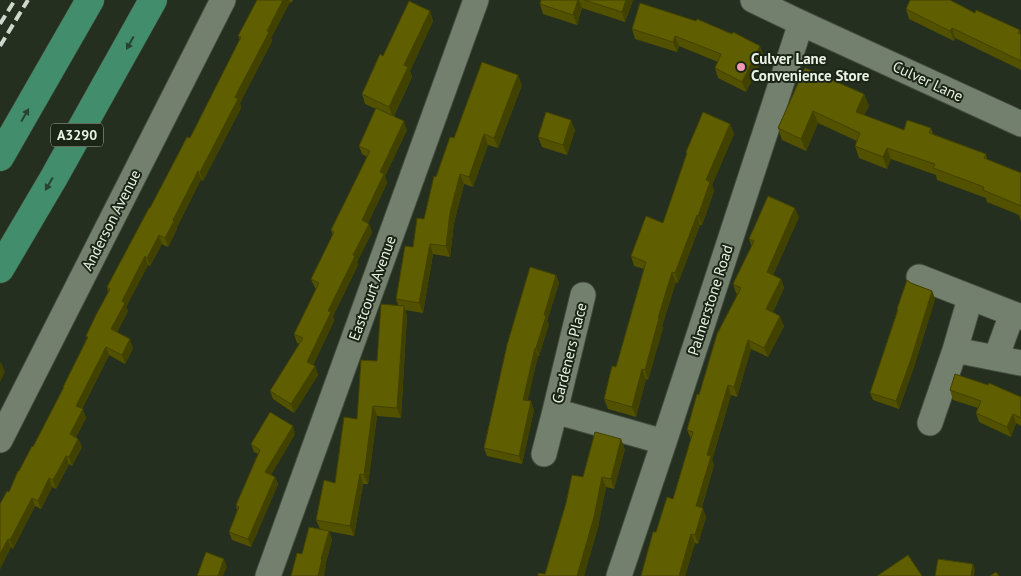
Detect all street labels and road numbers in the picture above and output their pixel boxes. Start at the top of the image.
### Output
street label: Culver Lane [890,56,966,106]
road number: A3290 [51,124,103,146]
street label: Anderson Avenue [77,166,145,274]
street label: Eastcourt Avenue [344,233,400,343]
street label: Palmerstone Road [683,242,737,358]
street label: Gardeners Place [547,301,591,405]

